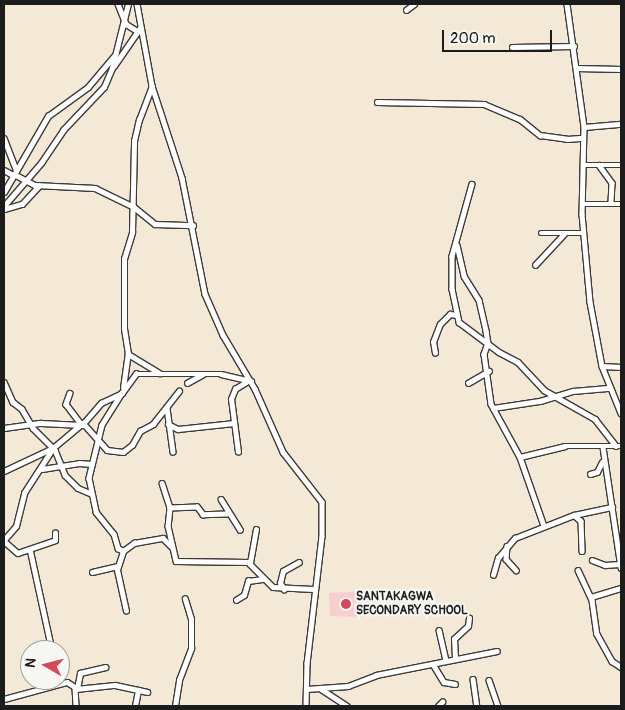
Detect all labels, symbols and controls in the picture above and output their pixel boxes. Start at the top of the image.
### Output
scale bar [445,20,555,52]
text: 200 m [450,29,495,48]
place label: SANTAKAGWA SECONDARY SCHOOL [356,590,468,618]
marker: SANTAKAGWA SECONDARY SCHOOL [340,598,352,610]
north arrow [20,640,70,690]
text: N [22,657,40,669]

